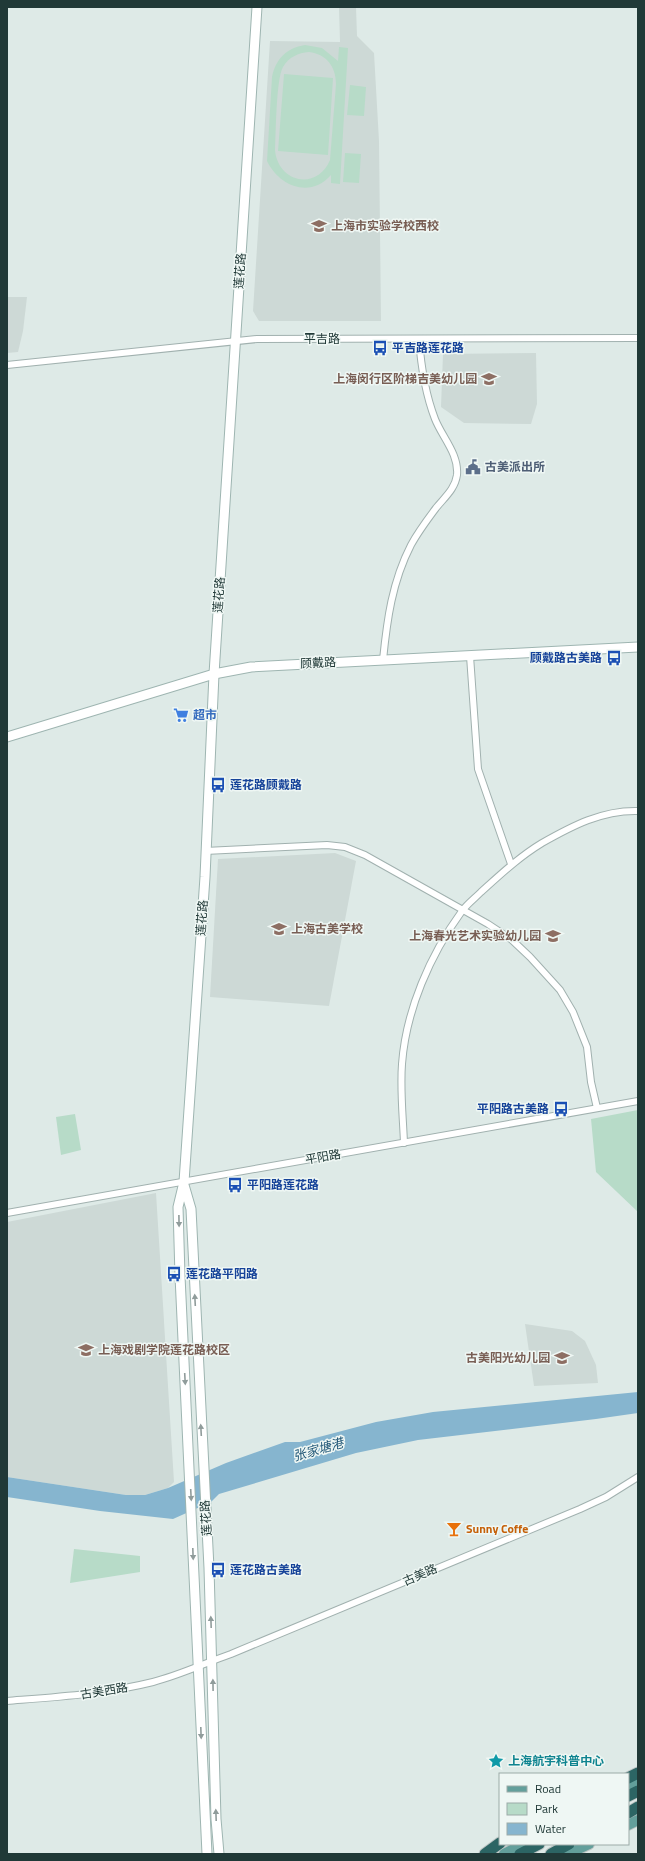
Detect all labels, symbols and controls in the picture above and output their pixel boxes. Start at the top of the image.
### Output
place label: 上海市实验学校西校 [331,216,439,235]
school or university icon: 上海市实验学校西校 [310,217,328,235]
street label: 莲花路 [229,252,250,290]
street label: 平吉路 [304,329,340,348]
place label: 平吉路莲花路 [392,338,464,357]
bus stop icon: 平吉路莲花路 [371,339,389,357]
place label: 上海闵行区阶梯吉美幼儿园 [333,369,477,388]
school or university icon: 上海闵行区阶梯吉美幼儿园 [480,370,498,388]
place label: 古美派出所 [485,457,545,476]
public building icon: 古美派出所 [464,458,482,476]
street label: 莲花路 [208,576,229,614]
place label: 顾戴路古美路 [530,648,602,667]
bus stop icon: 顾戴路古美路 [605,649,623,667]
street label: 顾戴路 [299,652,336,673]
place label: 超市 [193,705,217,724]
supermarket icon: 超市 [172,706,190,724]
place label: 莲花路顾戴路 [230,775,302,794]
bus stop icon: 莲花路顾戴路 [209,776,227,794]
street label: 莲花路 [191,899,212,937]
place label: 上海古美学校 [291,919,363,938]
school or university icon: 上海古美学校 [270,920,288,938]
place label: 上海春光艺术实验幼儿园 [409,926,541,945]
school or university icon: 上海春光艺术实验幼儿园 [544,927,562,945]
place label: 平阳路古美路 [477,1099,549,1118]
bus stop icon: 平阳路古美路 [552,1100,570,1118]
street label: 平阳路 [304,1144,342,1169]
place label: 平阳路莲花路 [247,1175,319,1194]
bus stop icon: 平阳路莲花路 [226,1176,244,1194]
one-way arrow [176,1215,182,1228]
place label: 莲花路平阳路 [186,1264,258,1283]
bus stop icon: 莲花路平阳路 [165,1265,183,1283]
one-way arrow [192,1293,198,1306]
place label: 上海戏剧学院莲花路校区 [98,1340,230,1359]
school or university icon: 上海戏剧学院莲花路校区 [77,1341,95,1359]
place label: 古美阳光幼儿园 [466,1348,550,1367]
school or university icon: 古美阳光幼儿园 [553,1349,571,1367]
one-way arrow [182,1373,189,1385]
one-way arrow [198,1423,204,1436]
water label: 张家塘港 [290,1432,348,1466]
one-way arrow [188,1489,195,1501]
street label: 莲花路 [195,1499,216,1537]
place label: Sunny Coffe [466,1519,528,1538]
bar icon: Sunny Coffe [445,1520,463,1538]
one-way arrow [190,1548,197,1560]
street label: 古美路 [400,1559,440,1590]
place label: 莲花路古美路 [230,1560,302,1579]
bus stop icon: 莲花路古美路 [209,1561,227,1579]
one-way arrow [208,1615,214,1628]
street label: 古美西路 [79,1677,129,1704]
one-way arrow [210,1678,216,1691]
one-way arrow [198,1727,205,1739]
place label: 上海航宇科普中心 [508,1751,604,1770]
place icon: 上海航宇科普中心 [487,1752,505,1770]
legend [499,1773,629,1845]
text: Road [535,1779,561,1798]
text: Park [535,1799,558,1818]
one-way arrow [213,1808,219,1821]
text: Water [535,1819,566,1838]

